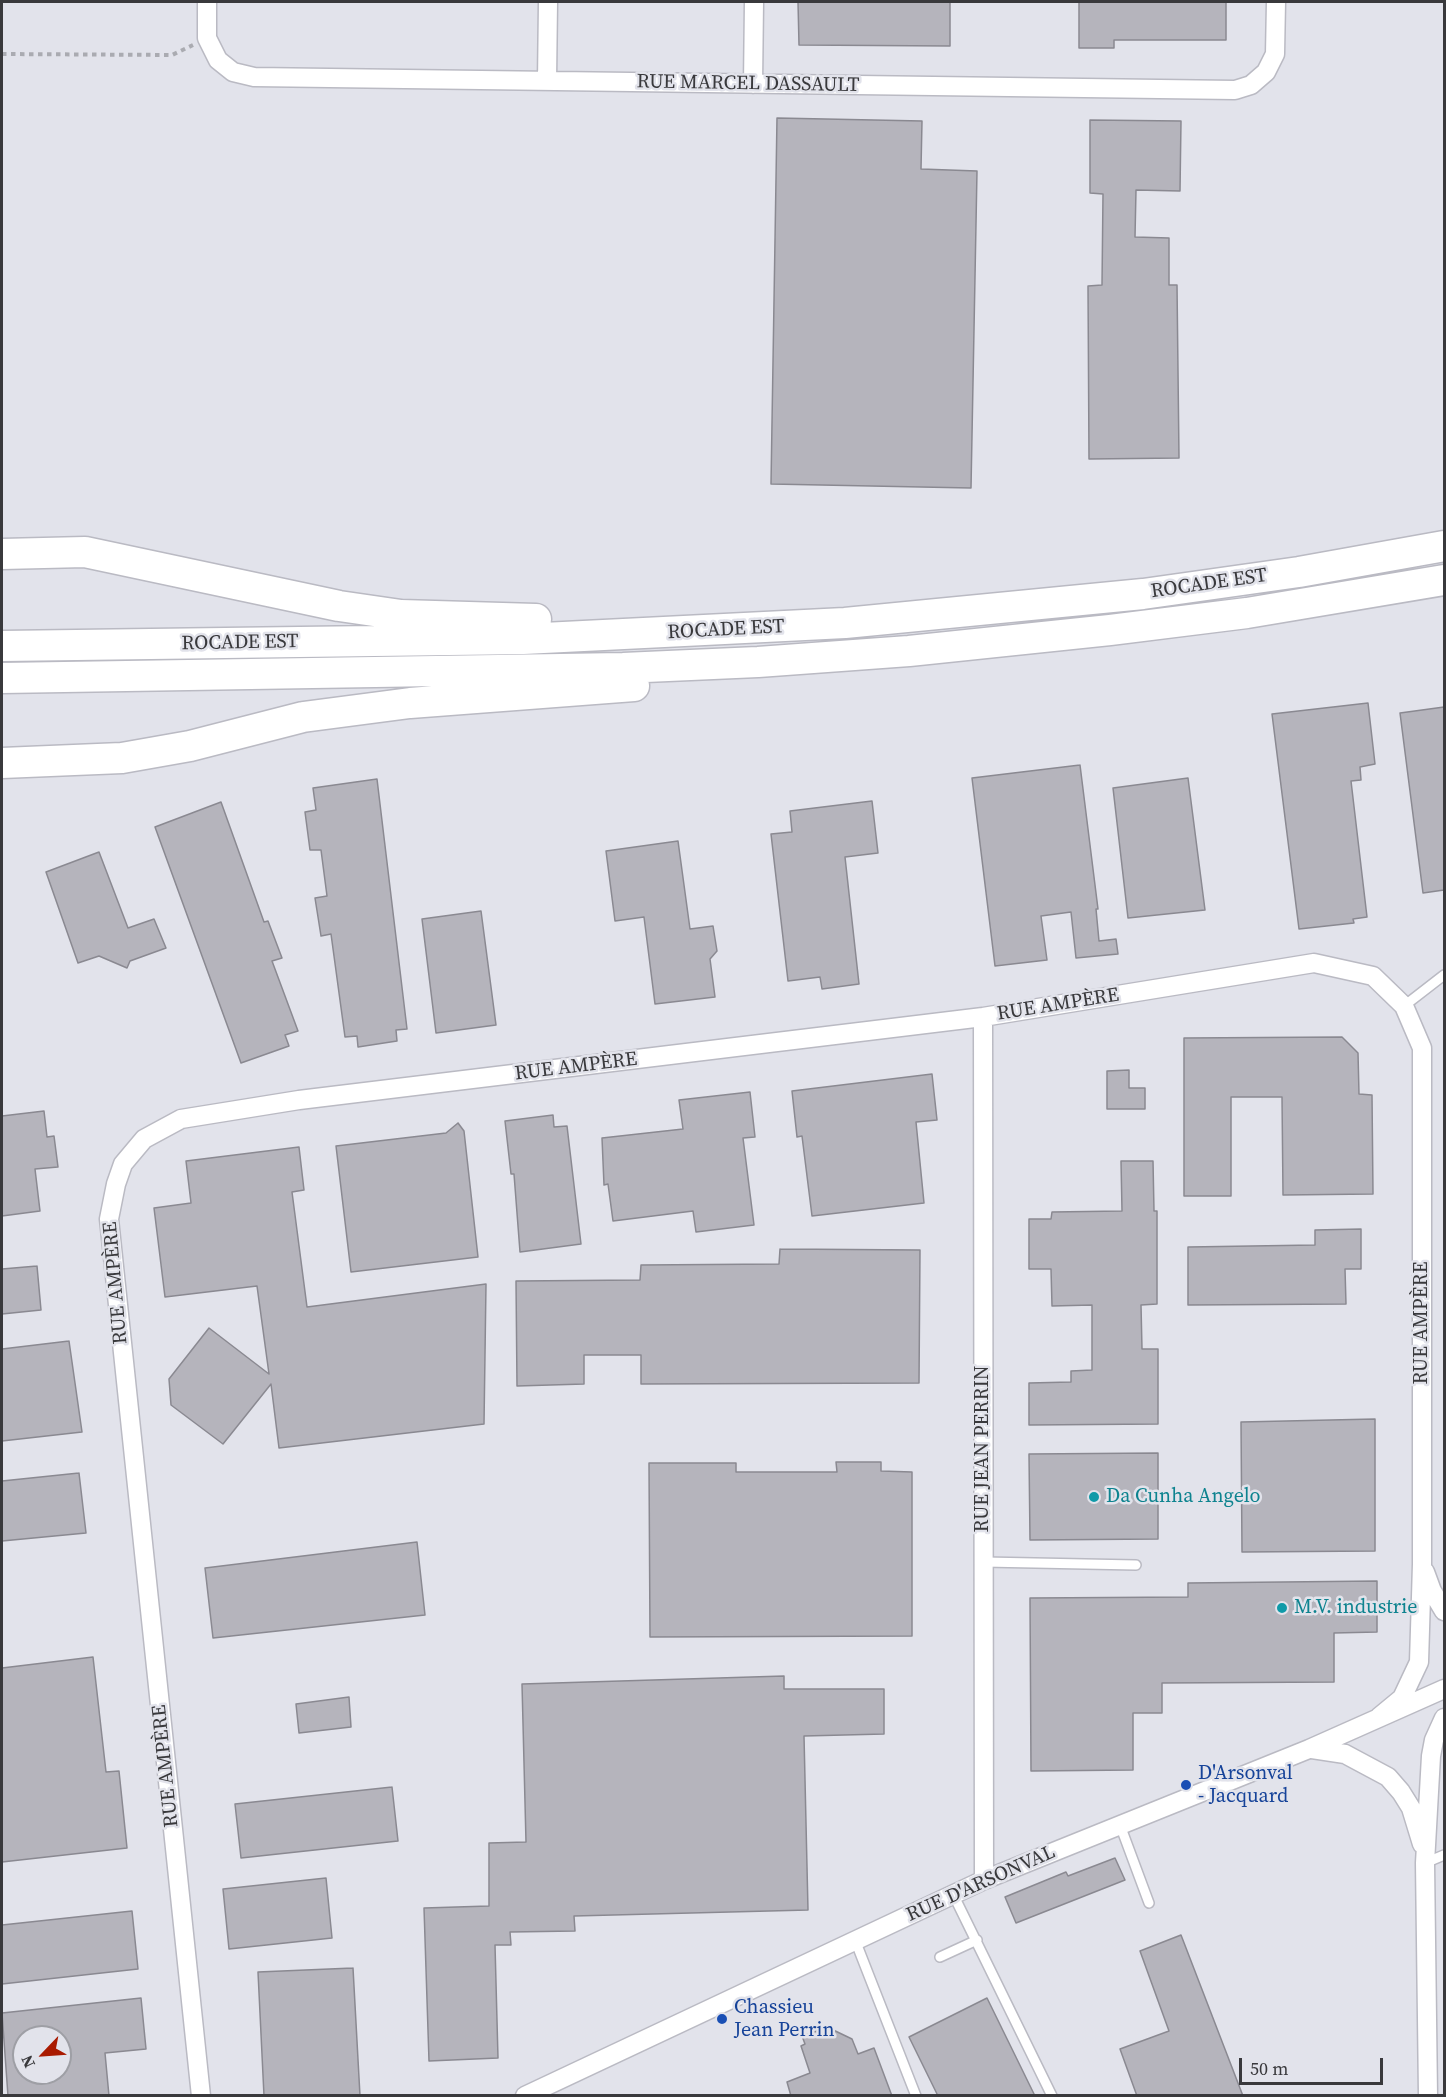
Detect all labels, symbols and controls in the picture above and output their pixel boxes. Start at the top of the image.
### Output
street label: RUE MARCEL DASSAULT [636,70,860,98]
street label: ROCADE EST [1149,564,1269,604]
street label: ROCADE EST [667,615,785,645]
street label: ROCADE EST [181,630,299,656]
street label: RUE AMPÈRE [995,984,1121,1026]
street label: RUE AMPÈRE [513,1048,639,1086]
street label: RUE AMPÈRE [99,1221,133,1345]
street label: RUE AMPÈRE [1410,1261,1434,1385]
street label: RUE JEAN PERRIN [971,1365,995,1533]
place label: Da Cunha Angelo [1106,1485,1261,1509]
marker: Da Cunha Angelo [1087,1490,1101,1504]
place label: M.V. industrie [1294,1596,1417,1620]
marker: M.V. industrie [1275,1601,1289,1615]
street label: RUE AMPÈRE [148,1704,184,1828]
place label: D'Arsonval - Jacquard [1198,1762,1293,1809]
marker: D'Arsonval - Jacquard [1179,1778,1193,1792]
street label: RUE D'ARSONVAL [903,1840,1059,1928]
place label: Chassieu Jean Perrin [734,1996,835,2043]
marker: Chassieu Jean Perrin [715,2012,729,2026]
north arrow [12,2025,72,2085]
scale bar [1242,2046,1386,2084]
text: N [15,2052,40,2072]
text: 50 m [1250,2056,1288,2081]

